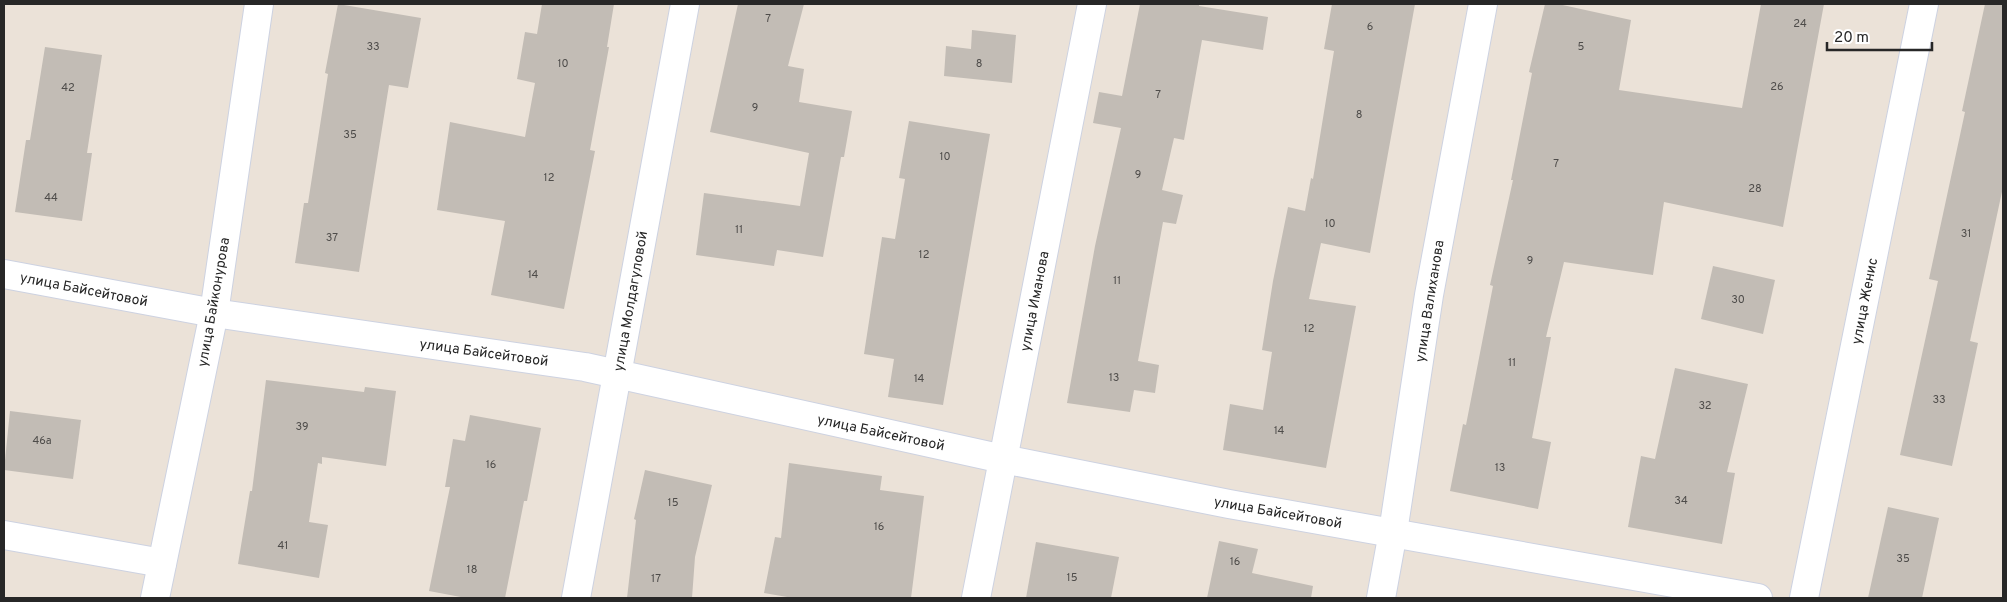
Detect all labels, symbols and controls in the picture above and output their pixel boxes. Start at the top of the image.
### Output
house number: 7 [765,12,771,26]
house number: 24 [1793,17,1807,31]
house number: 6 [1367,20,1373,34]
scale bar [1827,20,1932,52]
text: 20 m [1834,29,1869,48]
house number: 33 [366,40,380,54]
house number: 5 [1578,40,1585,54]
house number: 10 [557,57,569,71]
house number: 8 [976,57,982,71]
house number: 26 [1770,80,1784,94]
house number: 42 [61,81,75,95]
house number: 7 [1155,88,1161,102]
house number: 9 [752,101,758,115]
house number: 8 [1356,108,1362,122]
house number: 35 [343,128,357,142]
house number: 10 [939,150,951,164]
house number: 7 [1553,157,1559,171]
house number: 9 [1135,168,1141,182]
house number: 12 [544,171,554,185]
house number: 28 [1748,182,1762,196]
house number: 44 [44,191,58,205]
house number: 10 [1324,217,1336,231]
house number: 11 [735,223,743,237]
house number: 31 [1961,227,1971,241]
street label: улица Молдагуловой [611,230,652,373]
house number: 37 [326,231,338,245]
street label: улица Байконурова [195,236,234,368]
street label: улица Валиханова [1412,239,1449,364]
house number: 12 [919,248,929,262]
street label: улица Иманова [1017,250,1054,353]
house number: 9 [1527,254,1533,268]
street label: улица Женис [1849,257,1882,346]
house number: 14 [528,268,539,282]
street label: улица Байсейтовой [18,270,149,311]
house number: 11 [1113,274,1121,288]
house number: 30 [1731,293,1745,307]
house number: 12 [1304,322,1314,336]
street label: улица Байсейтовой [418,336,549,371]
house number: 11 [1508,356,1516,370]
house number: 13 [1109,371,1119,385]
house number: 14 [914,372,925,386]
house number: 33 [1932,393,1946,407]
house number: 32 [1698,399,1712,413]
street label: улица Байсейтовой [815,412,946,455]
house number: 39 [296,420,308,434]
house number: 14 [1274,424,1285,438]
house number: 46а [32,434,52,448]
house number: 16 [486,458,496,472]
house number: 13 [1495,461,1505,475]
street label: улица Байсейтовой [1212,494,1343,533]
house number: 34 [1674,494,1688,508]
house number: 15 [668,496,679,510]
house number: 16 [874,520,884,534]
house number: 41 [278,539,288,553]
house number: 35 [1896,552,1910,566]
house number: 16 [1230,555,1240,569]
house number: 18 [467,563,477,577]
house number: 15 [1067,571,1078,585]
house number: 17 [651,572,661,586]

